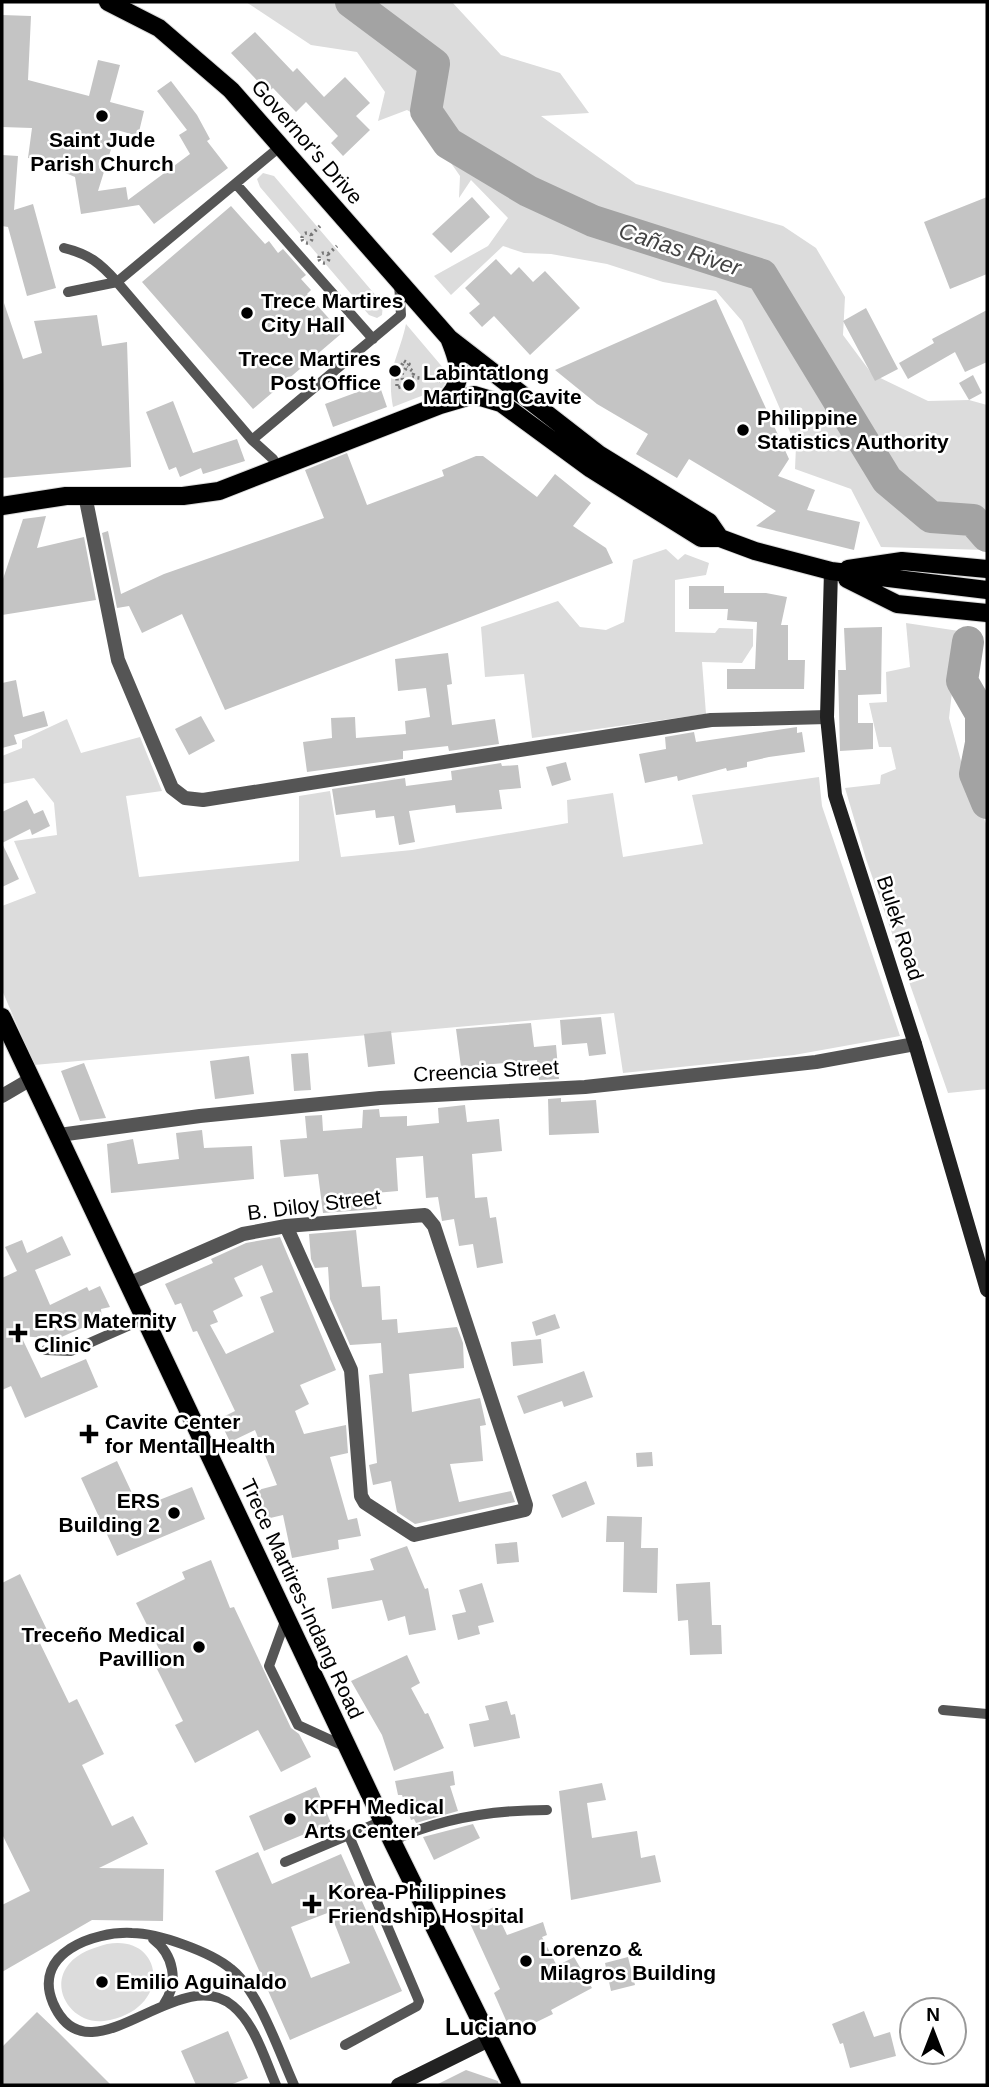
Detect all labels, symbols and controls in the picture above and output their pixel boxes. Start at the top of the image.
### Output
street label: Governor's Drive [247,75,368,208]
marker: Saint Jude Parish Church [94,108,110,124]
place label: Saint Jude Parish Church [30,128,174,175]
water label: Cañas River [616,217,745,281]
place label: Trece Martires City Hall [261,289,403,336]
marker: Trece Martires City Hall [239,305,255,321]
place label: Trece Martires Post Office [239,347,381,394]
place label: Labintatlong Martir ng Cavite [423,361,582,408]
marker: Trece Martires Post Office [387,363,403,379]
marker: Labintatlong Martir ng Cavite [401,377,417,393]
place label: Philippine Statistics Authority [757,406,949,453]
marker: Philippine Statistics Authority [735,422,751,438]
street label: Bulek Road [873,873,928,983]
street label: Creencia Street [413,1055,560,1086]
street label: B. Diloy Street [246,1185,382,1224]
place label: ERS Maternity Clinic [34,1309,177,1356]
marker: ERS Maternity Clinic [8,1323,28,1343]
place label: Cavite Center for Mental Health [105,1410,275,1457]
marker: Cavite Center for Mental Health [79,1424,99,1444]
street label: Trece Martires-Indang Road [237,1475,368,1722]
place label: ERS Building 2 [59,1489,160,1536]
marker: ERS Building 2 [166,1505,182,1521]
place label: Treceño Medical Pavillion [22,1623,185,1670]
marker: Treceño Medical Pavillion [191,1639,207,1655]
place label: KPFH Medical Arts Center [304,1795,444,1842]
marker: KPFH Medical Arts Center [282,1811,298,1827]
place label: Korea-Philippines Friendship Hospital [328,1880,524,1927]
marker: Korea-Philippines Friendship Hospital [302,1894,322,1914]
place label: Lorenzo & Milagros Building [540,1937,716,1984]
marker: Lorenzo & Milagros Building [518,1953,534,1969]
place label: Emilio Aguinaldo [116,1970,287,1993]
marker: Emilio Aguinaldo [94,1974,110,1990]
north arrow [898,1996,968,2066]
text: N [926,2004,940,2025]
district label: Luciano [445,2013,537,2040]

